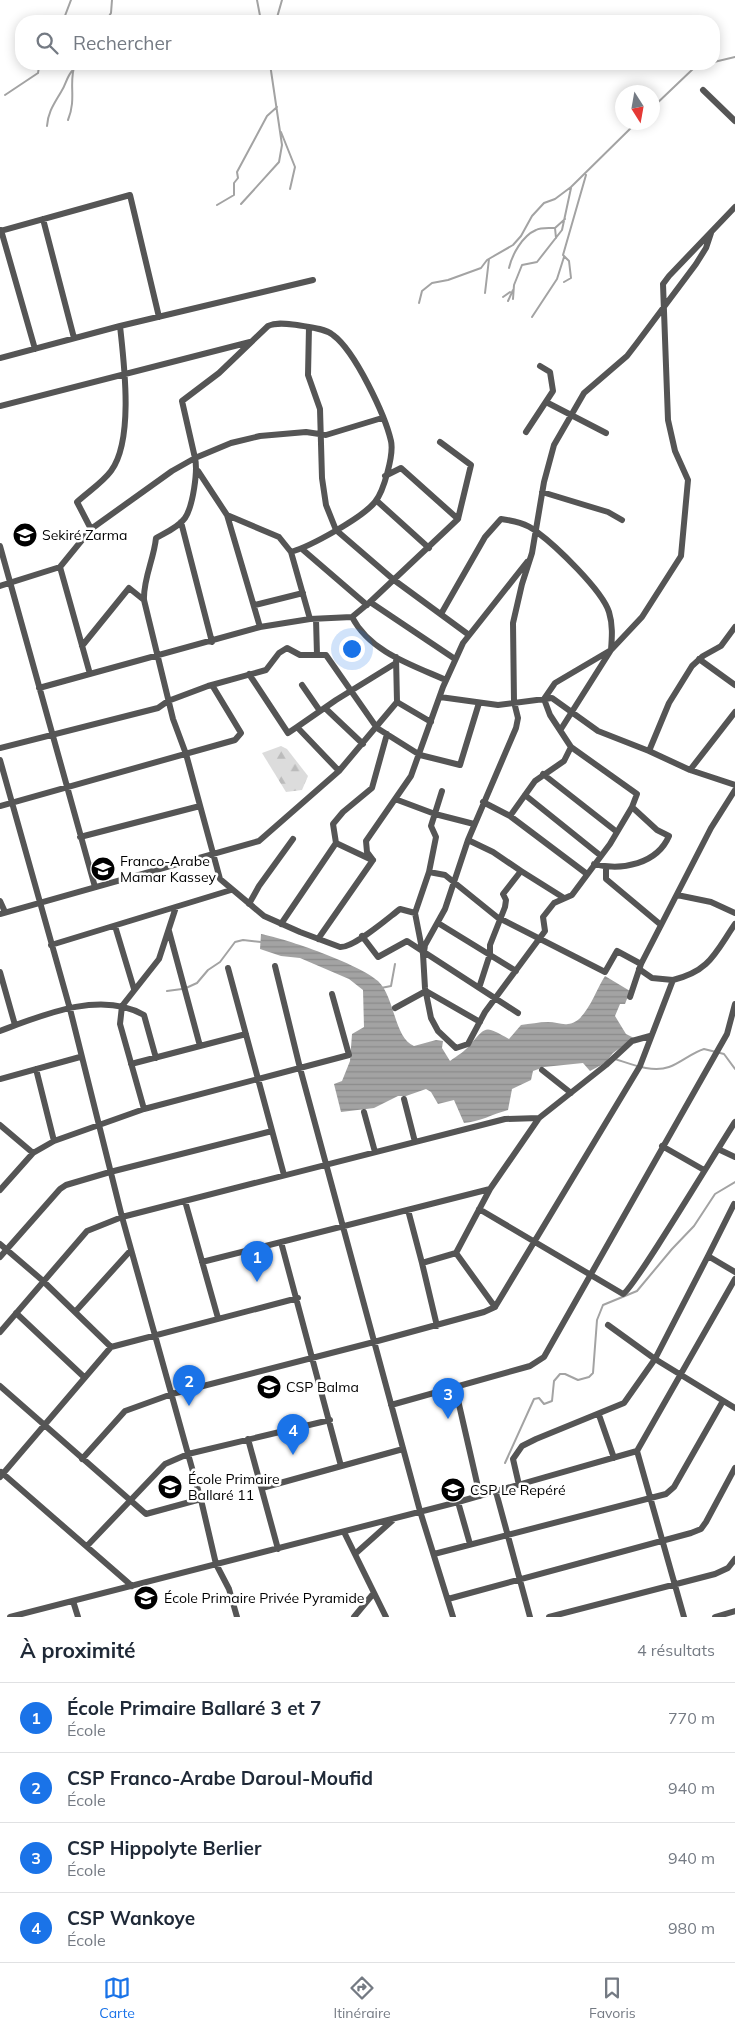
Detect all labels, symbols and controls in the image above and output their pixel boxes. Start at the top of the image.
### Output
search box [15,15,720,70]
icon: search [33,29,61,57]
text: Rechercher [73,31,172,55]
north arrow [615,85,660,130]
school or university icon: Sekiré Zarma [12,522,38,548]
place label: Sekiré Zarma [42,526,128,544]
your location [339,636,365,662]
place label: Franco-Arabe Mamar Kassey [120,852,217,886]
school or university icon: Franco-Arabe Mamar Kassey [90,856,116,882]
pin: 1 [241,1241,273,1282]
pin: 2 [173,1365,205,1406]
school or university icon: CSP Balma [256,1374,282,1400]
place label: CSP Balma [286,1378,359,1396]
pin: 3 [432,1378,464,1419]
pin: 4 [277,1414,309,1455]
place label: École Primaire Ballaré 11 [188,1470,280,1504]
school or university icon: École Primaire Ballaré 11 [157,1474,183,1500]
school or university icon: CSP Le Repéré [440,1477,466,1503]
place label: CSP Le Repéré [470,1481,566,1499]
school or university icon: École Primaire Privée Pyramide [133,1585,159,1611]
place label: École Primaire Privée Pyramide [164,1589,364,1607]
text: À proximité [20,1637,136,1663]
text: 4 résultats [637,1640,715,1660]
text: École Primaire Ballaré 3 et 7 [67,1696,321,1720]
text: 1 [31,1708,41,1728]
text: 770 m [668,1708,715,1728]
text: École [67,1720,106,1740]
text: CSP Franco-Arabe Daroul-Moufid [67,1766,373,1790]
text: 2 [31,1778,41,1798]
text: 940 m [668,1778,715,1798]
text: École [67,1790,106,1810]
text: CSP Hippolyte Berlier [67,1836,261,1860]
text: 3 [31,1848,41,1868]
text: 940 m [668,1848,715,1868]
text: École [67,1860,106,1880]
text: CSP Wankoye [67,1906,195,1930]
text: 4 [31,1918,41,1938]
text: 980 m [668,1918,715,1938]
text: École [67,1930,106,1950]
tab: Carte [99,1974,135,2022]
tab: Itinéraire [334,1974,391,2022]
tab: Favoris [589,1974,636,2022]

